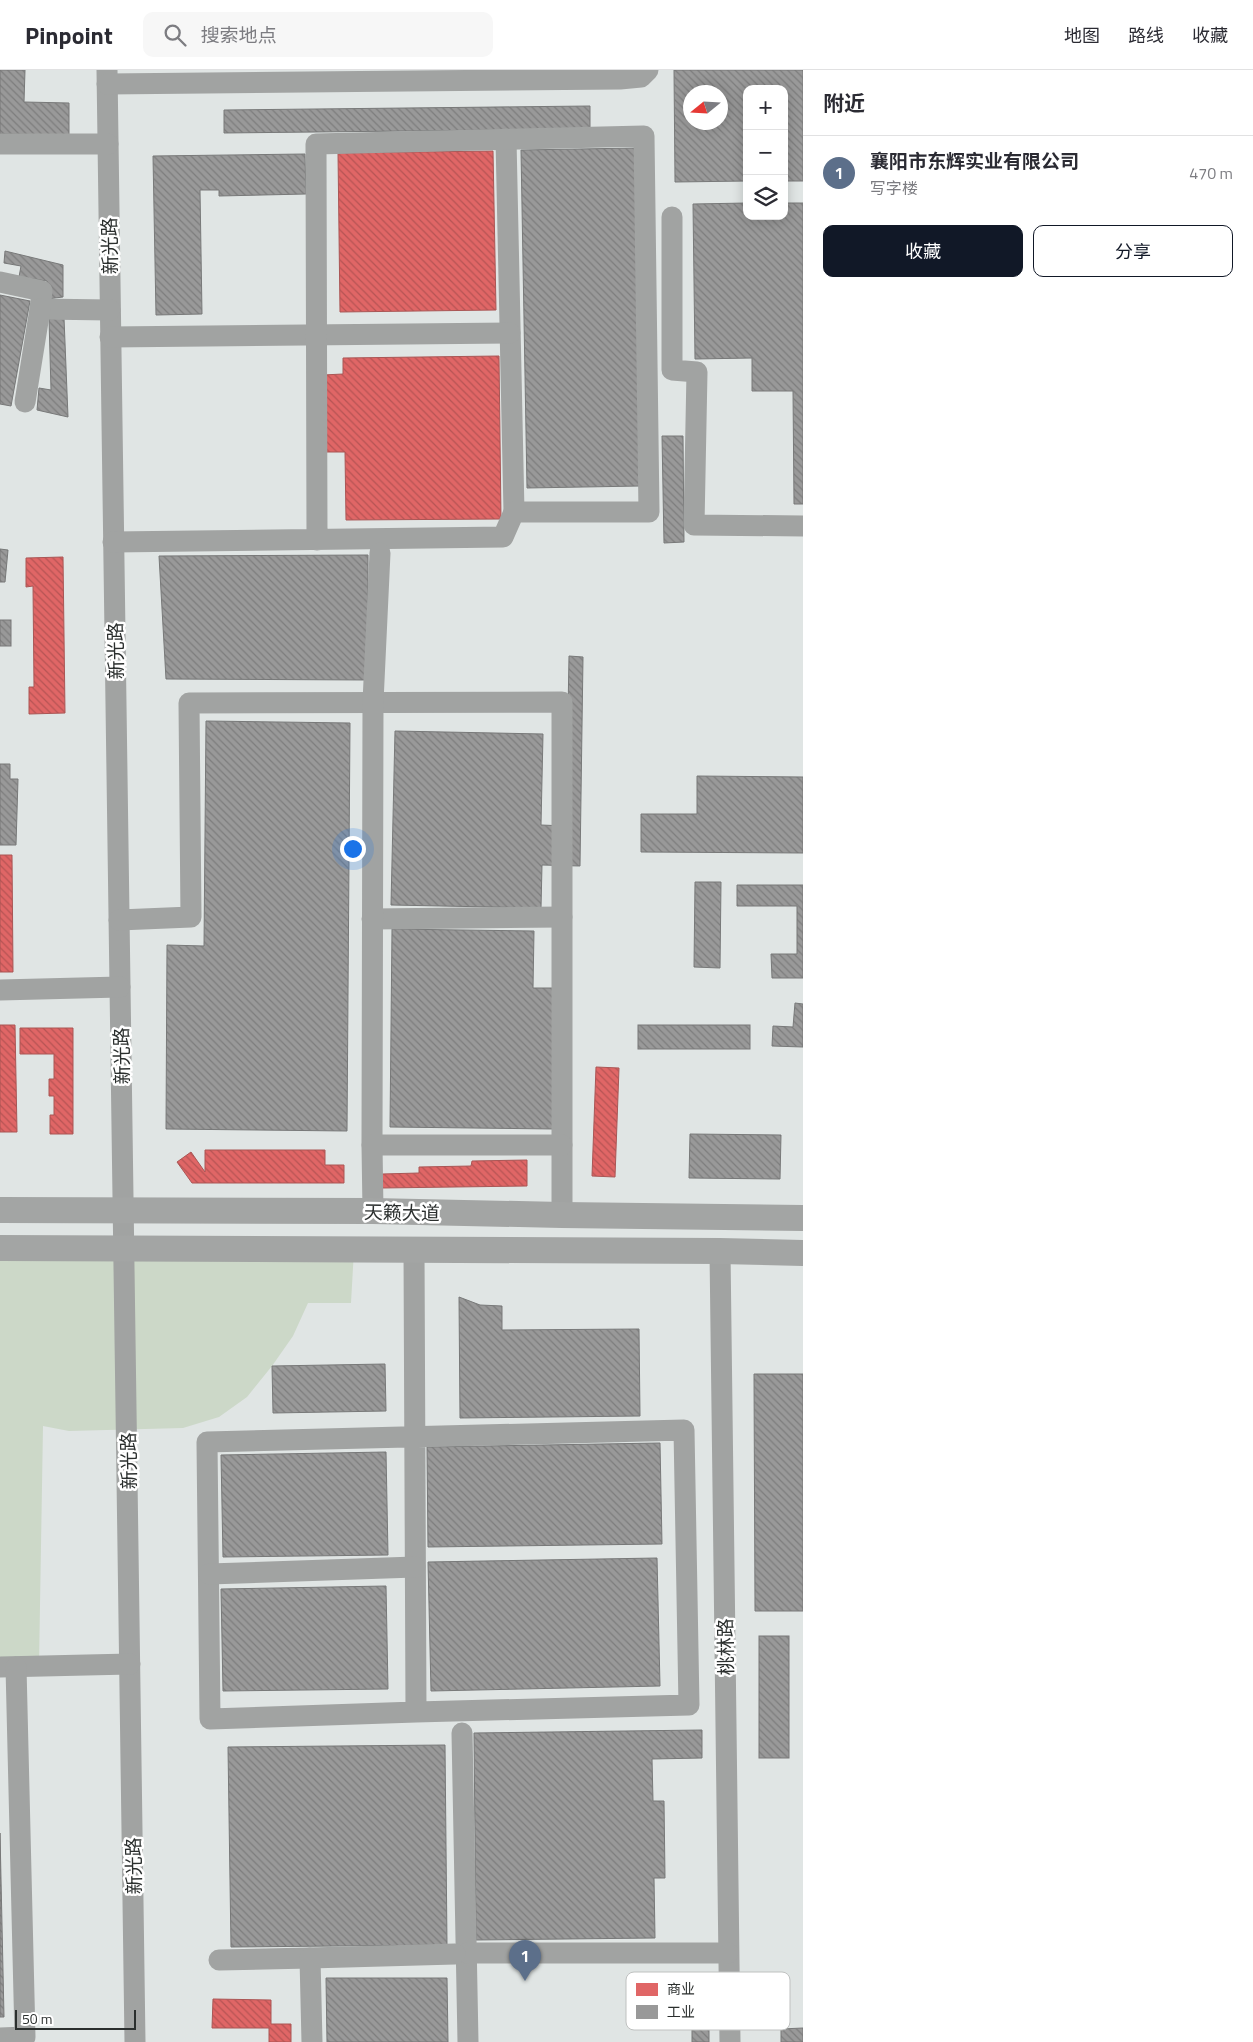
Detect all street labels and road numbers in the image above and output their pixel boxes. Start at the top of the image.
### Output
street label: 新光路 [94,217,124,275]
street label: 新光路 [100,622,130,680]
street label: 新光路 [106,1027,136,1085]
street label: 天籁大道 [364,1197,440,1227]
street label: 新光路 [113,1432,143,1490]
street label: 桃林路 [710,1618,740,1676]
street label: 新光路 [118,1837,148,1895]

